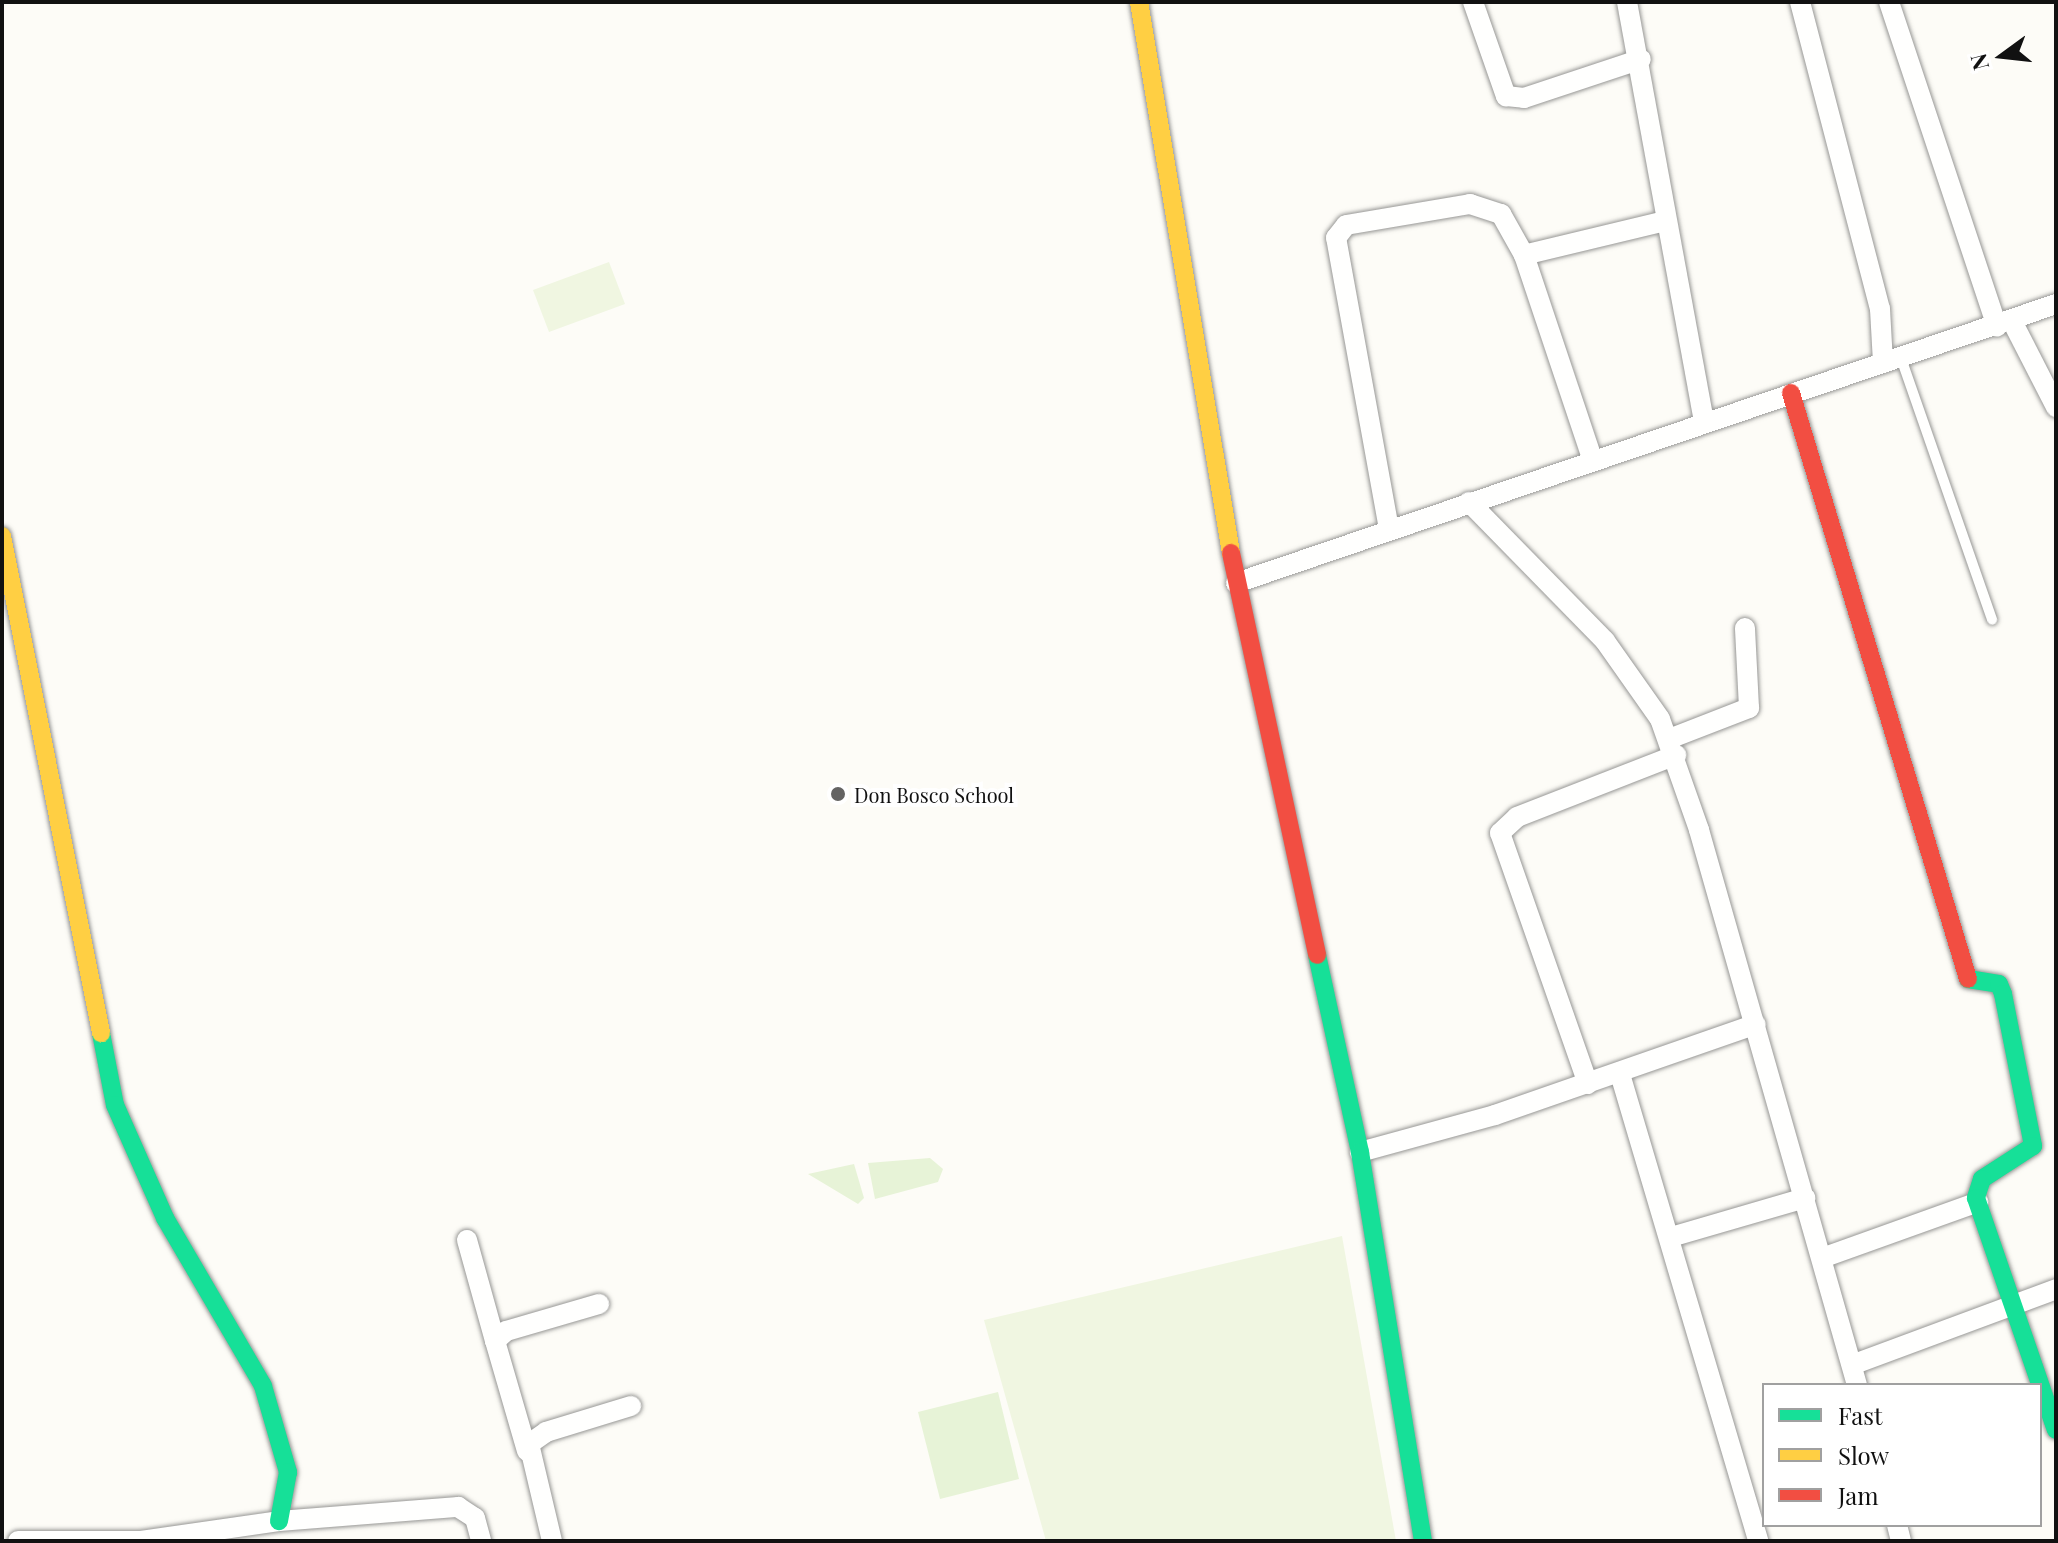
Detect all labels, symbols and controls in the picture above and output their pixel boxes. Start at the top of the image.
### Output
north arrow [1962,16,2042,96]
text: N [1962,51,1995,74]
place label: Don Bosco School [854,782,1014,806]
marker: Don Bosco School [829,785,847,803]
legend [1762,1383,2042,1527]
text: Fast [1838,1399,1883,1431]
text: Slow [1838,1439,1889,1471]
text: Jam [1838,1479,1879,1511]

